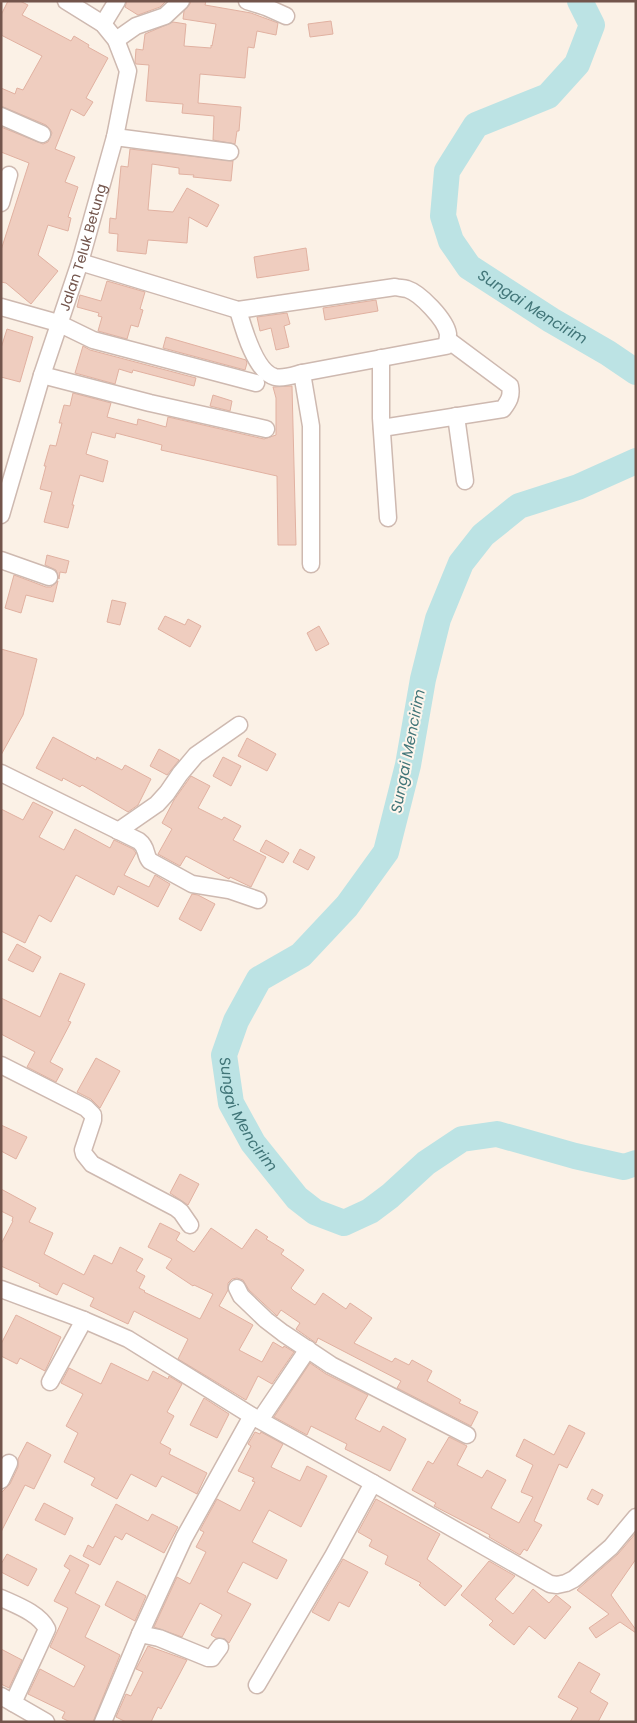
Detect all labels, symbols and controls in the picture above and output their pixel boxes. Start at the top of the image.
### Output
street label: Jalan Teluk Betung [54,181,111,314]
water label: Sungai Mencirim [474,264,592,349]
water label: Sungai Mencirim [385,687,430,815]
water label: Sungai Mencirim [214,1056,283,1176]

